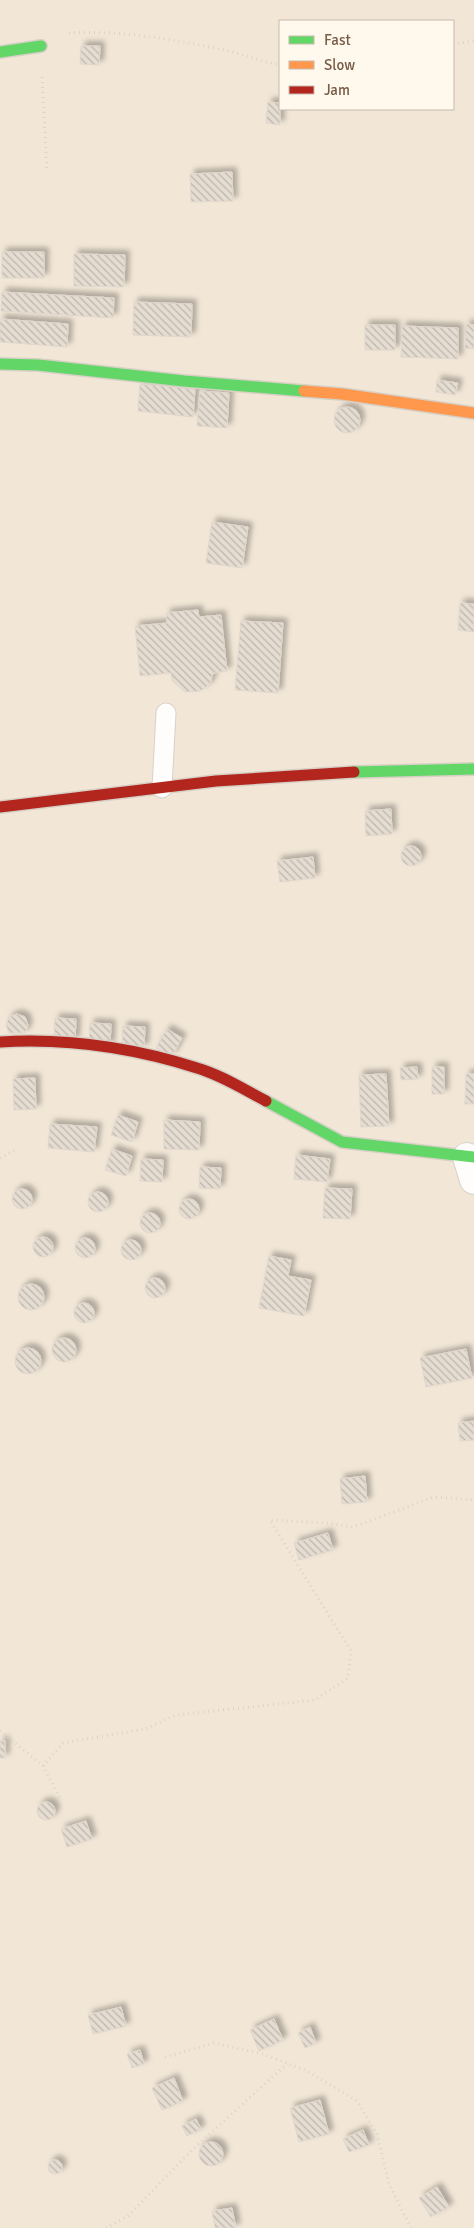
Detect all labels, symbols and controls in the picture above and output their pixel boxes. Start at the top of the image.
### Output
legend [279,20,454,110]
text: Fast [324,31,351,49]
text: Slow [324,56,355,74]
text: Jam [324,81,350,99]

